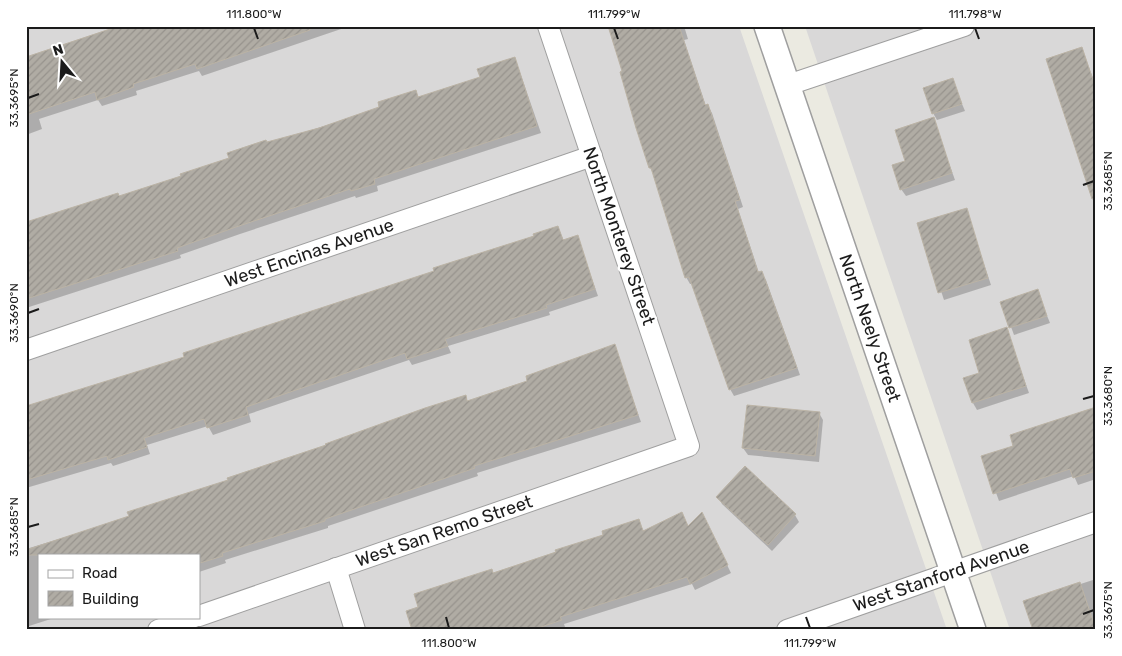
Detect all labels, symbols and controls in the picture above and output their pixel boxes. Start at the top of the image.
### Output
text: 111.800°W [226,7,282,21]
text: 111.799°W [588,7,641,21]
text: 111.798°W [948,7,1002,21]
north arrow [38,38,88,88]
text: N [51,40,66,60]
text: 33.3695°N [7,68,21,128]
street label: North Monterey Street [578,144,660,328]
text: 33.3685°N [1101,151,1115,211]
street label: West Encinas Avenue [221,214,397,292]
street label: North Neely Street [834,251,906,405]
text: 33.3690°N [7,283,21,343]
text: 33.3680°N [1101,366,1115,426]
street label: West San Remo Street [353,490,535,572]
text: 33.3685°N [7,497,21,557]
street label: West Stanford Avenue [850,535,1032,617]
legend [38,554,200,618]
text: Road [82,564,118,582]
text: 33.3675°N [1101,581,1115,639]
text: Building [82,590,139,608]
text: 111.800°W [421,636,477,650]
text: 111.799°W [784,636,837,650]

